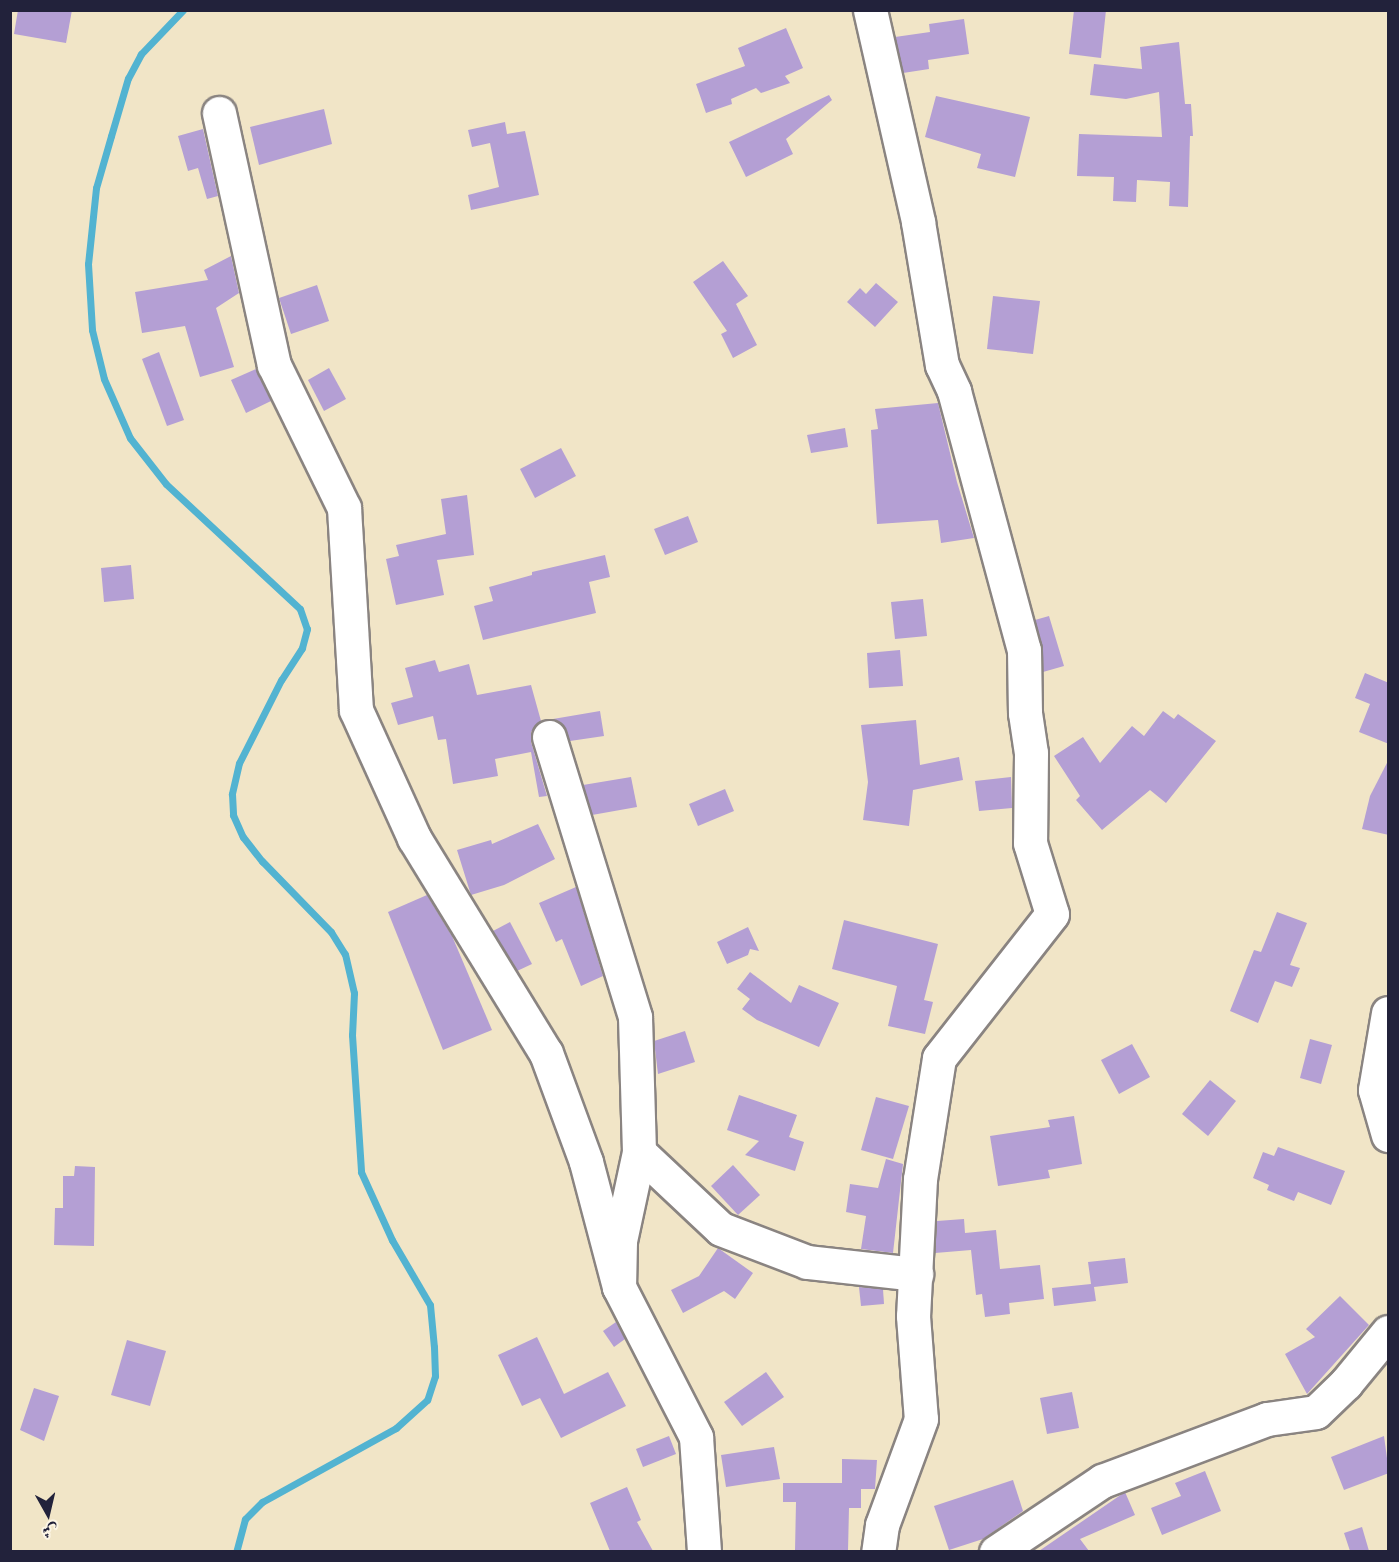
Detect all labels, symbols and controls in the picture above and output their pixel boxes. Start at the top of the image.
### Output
north arrow [18,1484,78,1544]
text: ش [41,1519,60,1545]

